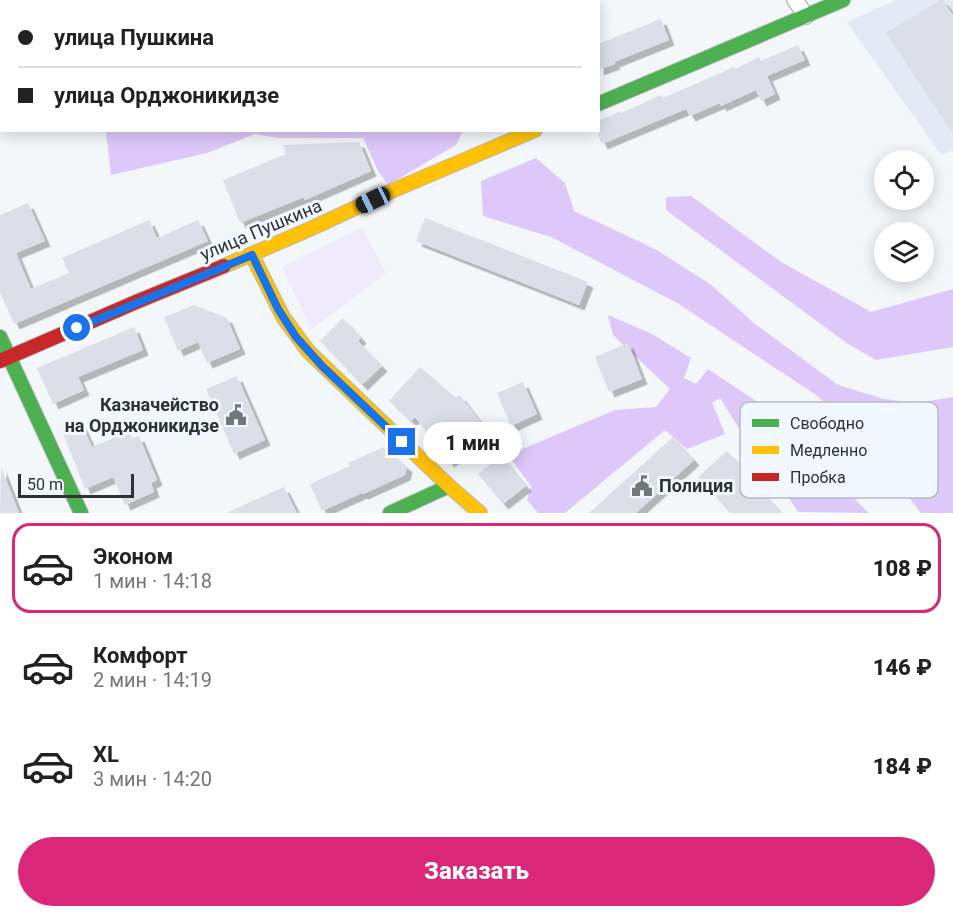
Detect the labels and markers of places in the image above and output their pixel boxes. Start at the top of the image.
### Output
place label: Казначейство на Орджоникидзе [65,394,219,436]
public building icon: Казначейство на Орджоникидзе [224,403,248,427]
public building icon: Полиция [630,474,654,498]
place label: Полиция [659,475,733,496]

